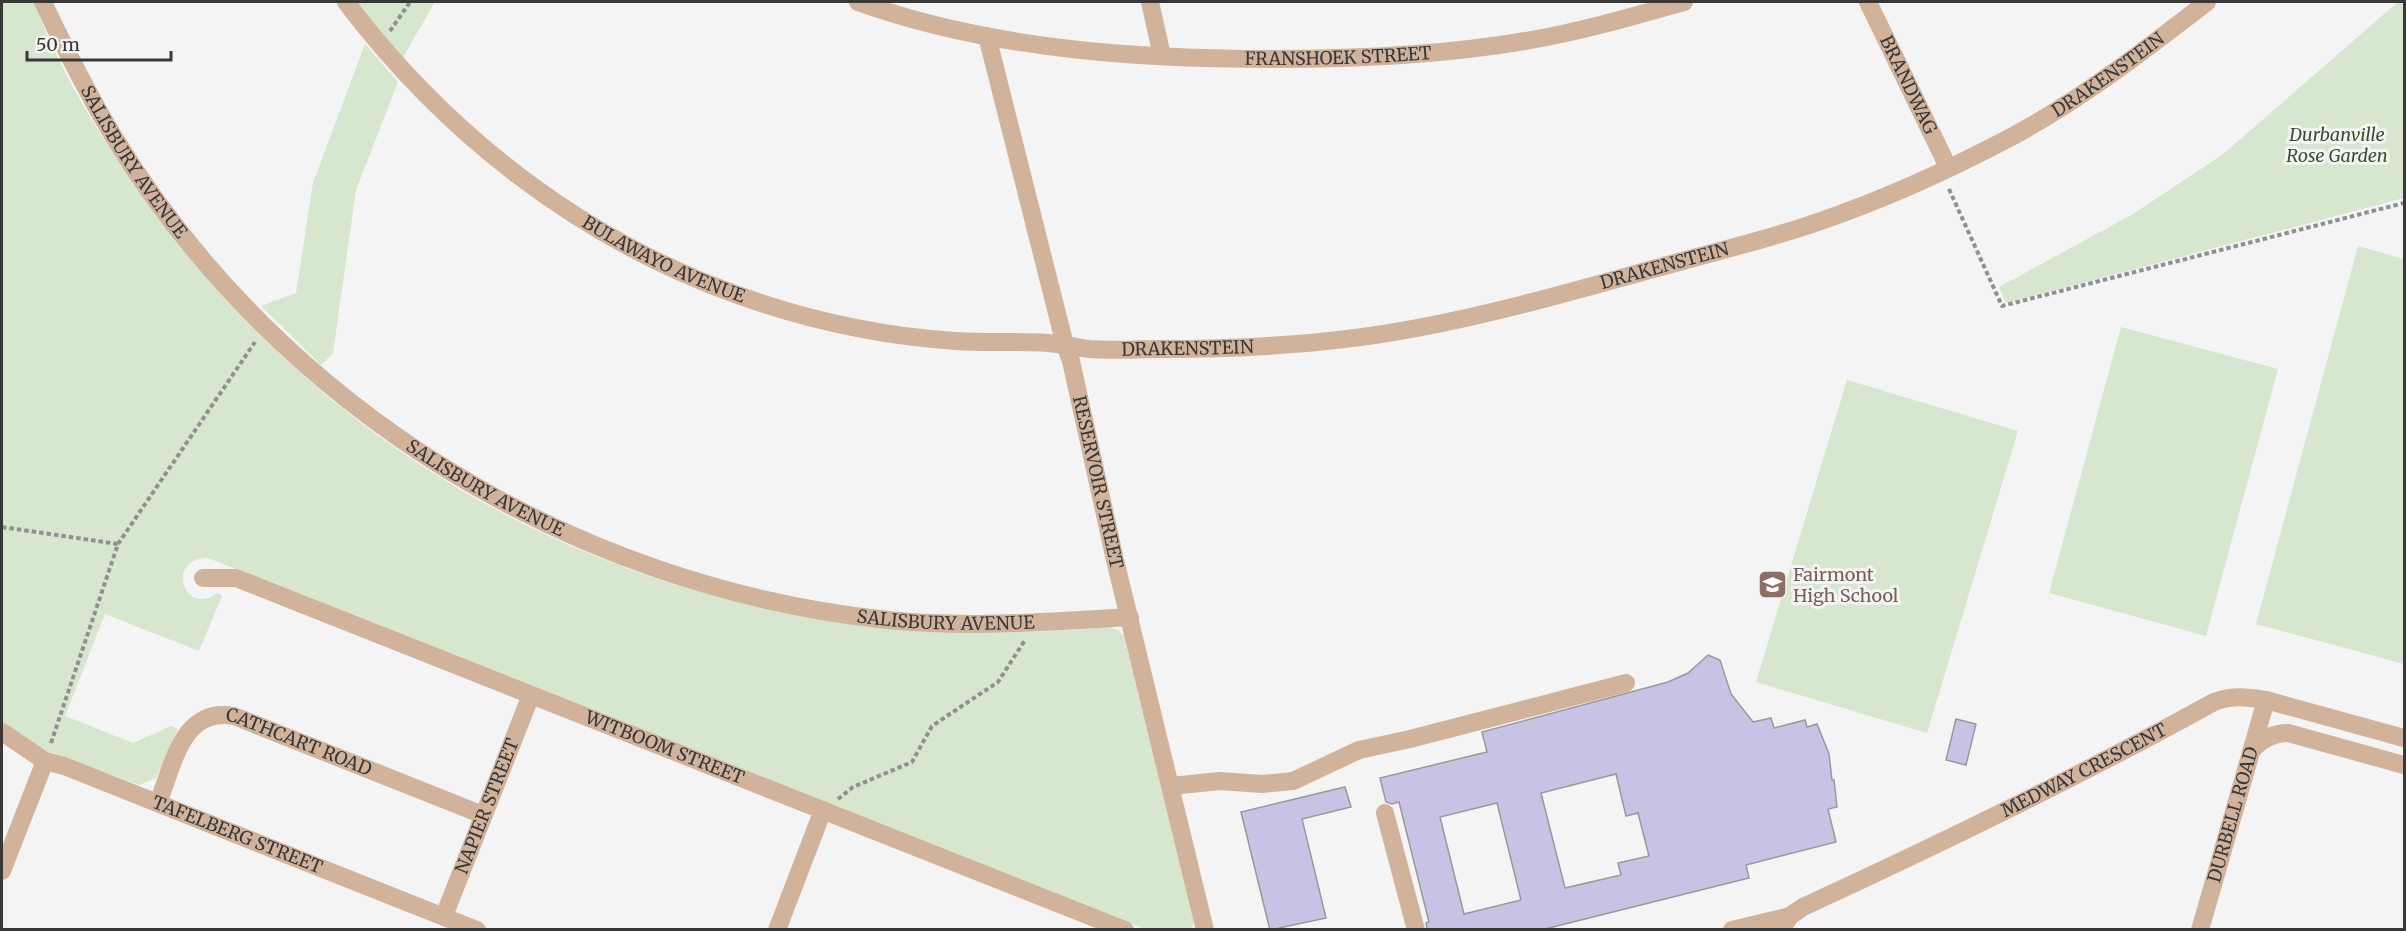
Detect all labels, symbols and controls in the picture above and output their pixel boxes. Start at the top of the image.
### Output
scale bar [27,24,171,62]
street label: DRAKENSTEIN [2047,27,2169,122]
street label: BRANDWAG [1875,31,1942,138]
text: 50 m [36,33,80,56]
street label: FRANSHOEK STREET [1244,41,1433,70]
street label: SALISBURY AVENUE [76,81,193,243]
park label: Durbanville Rose Garden [2286,123,2388,167]
street label: BULAWAYO AVENUE [578,210,749,308]
street label: DRAKENSTEIN [1597,237,1731,294]
street label: DRAKENSTEIN [1121,335,1254,361]
street label: RESERVOIR STREET [1068,393,1129,572]
street label: SALISBURY AVENUE [402,434,569,542]
place label: Fairmont High School [1793,563,1899,607]
school or university icon: Fairmont High School [1756,569,1788,601]
street label: SALISBURY AVENUE [855,604,1036,635]
street label: CATHCART ROAD [224,703,375,781]
street label: WITBOOM STREET [581,705,748,789]
street label: MEDWAY CRESCENT [1997,718,2171,822]
street label: NAPIER STREET [450,735,524,877]
street label: DURBELL ROAD [2202,744,2263,885]
street label: TAFELBERG STREET [149,790,326,879]

